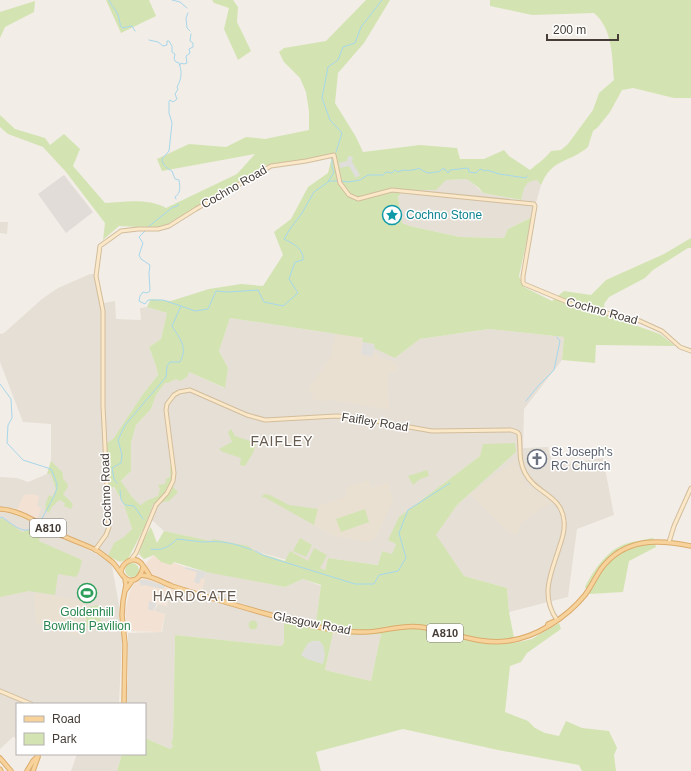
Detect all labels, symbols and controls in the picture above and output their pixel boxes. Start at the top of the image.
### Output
scale bar [547,16,618,42]
text: 200 m [553,23,586,37]
street label: Cochno Road [199,163,269,211]
place icon: Cochno Stone [381,204,403,226]
place label: Cochno Stone [406,208,482,222]
street label: Cochno Road [565,295,639,327]
street label: Faifley Road [341,410,409,434]
district label: FAIFLEY [250,433,314,449]
place label: St Joseph's RC Church [551,445,613,473]
church icon: St Joseph's RC Church [526,448,548,470]
street label: Cochno Road [98,453,114,527]
road number: A810 [30,519,66,537]
sports icon: Goldenhill Bowling Pavilion [76,582,98,604]
district label: HARDGATE [153,588,237,604]
place label: Goldenhill Bowling Pavilion [43,605,131,633]
street label: Glasgow Road [272,609,352,637]
road number: A810 [427,624,463,642]
legend [16,703,146,755]
text: Road [52,712,81,726]
text: Park [52,732,78,746]

